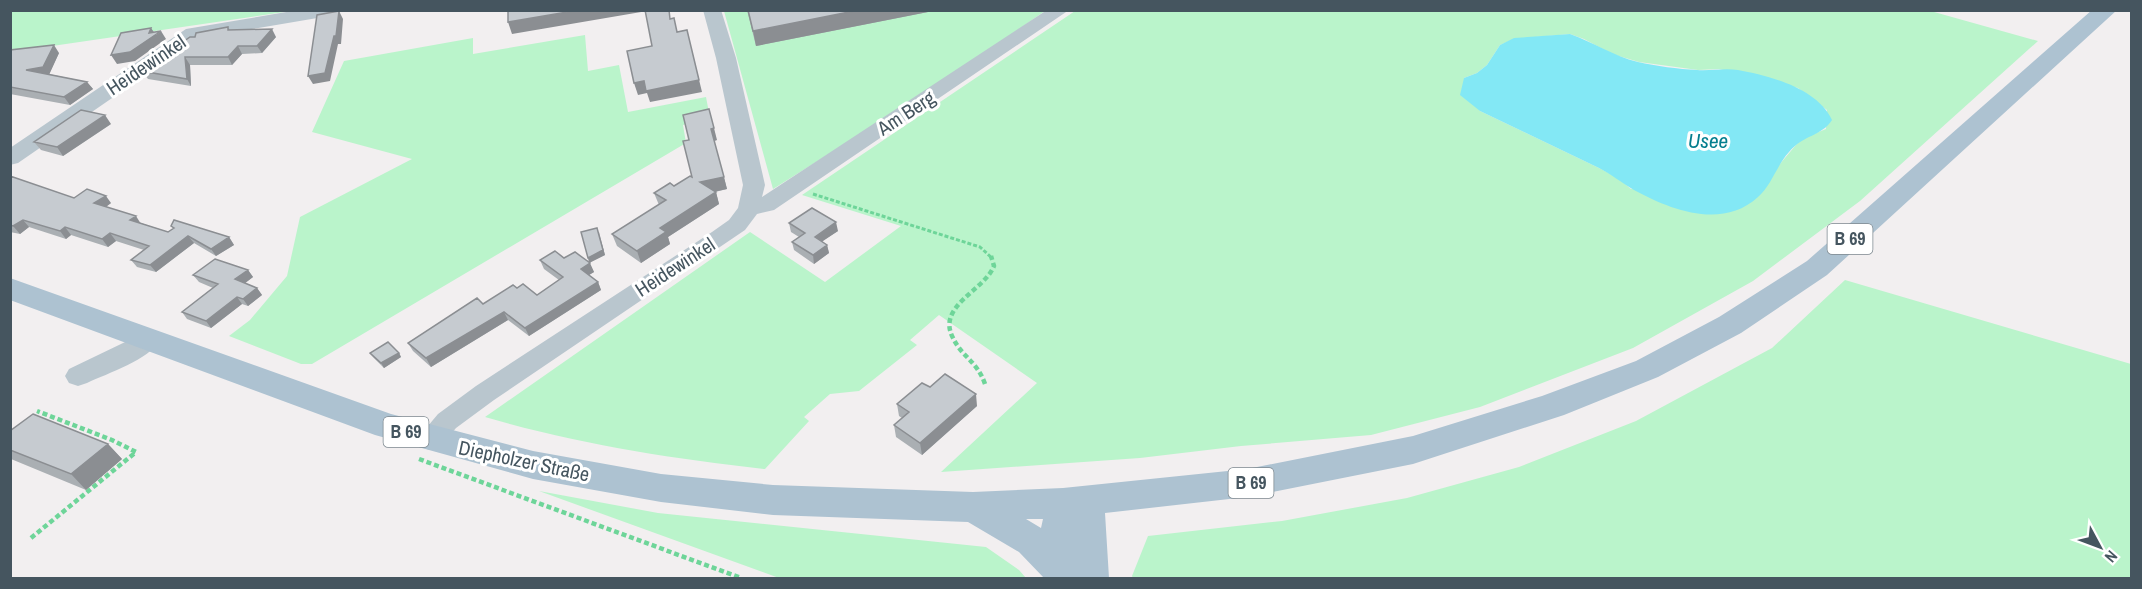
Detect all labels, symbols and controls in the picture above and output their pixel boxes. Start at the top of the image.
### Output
street label: Heidewinkel [101,28,191,101]
street label: Am Berg [871,84,940,142]
water label: Usee [1688,126,1728,155]
road number: B 69 [1828,224,1872,254]
street label: Heidewinkel [630,231,720,302]
road number: B 69 [384,417,428,447]
street label: Diepholzer Straße [456,433,592,488]
road number: B 69 [1228,468,1274,498]
north arrow [2070,517,2130,577]
text: N [2100,546,2123,568]

